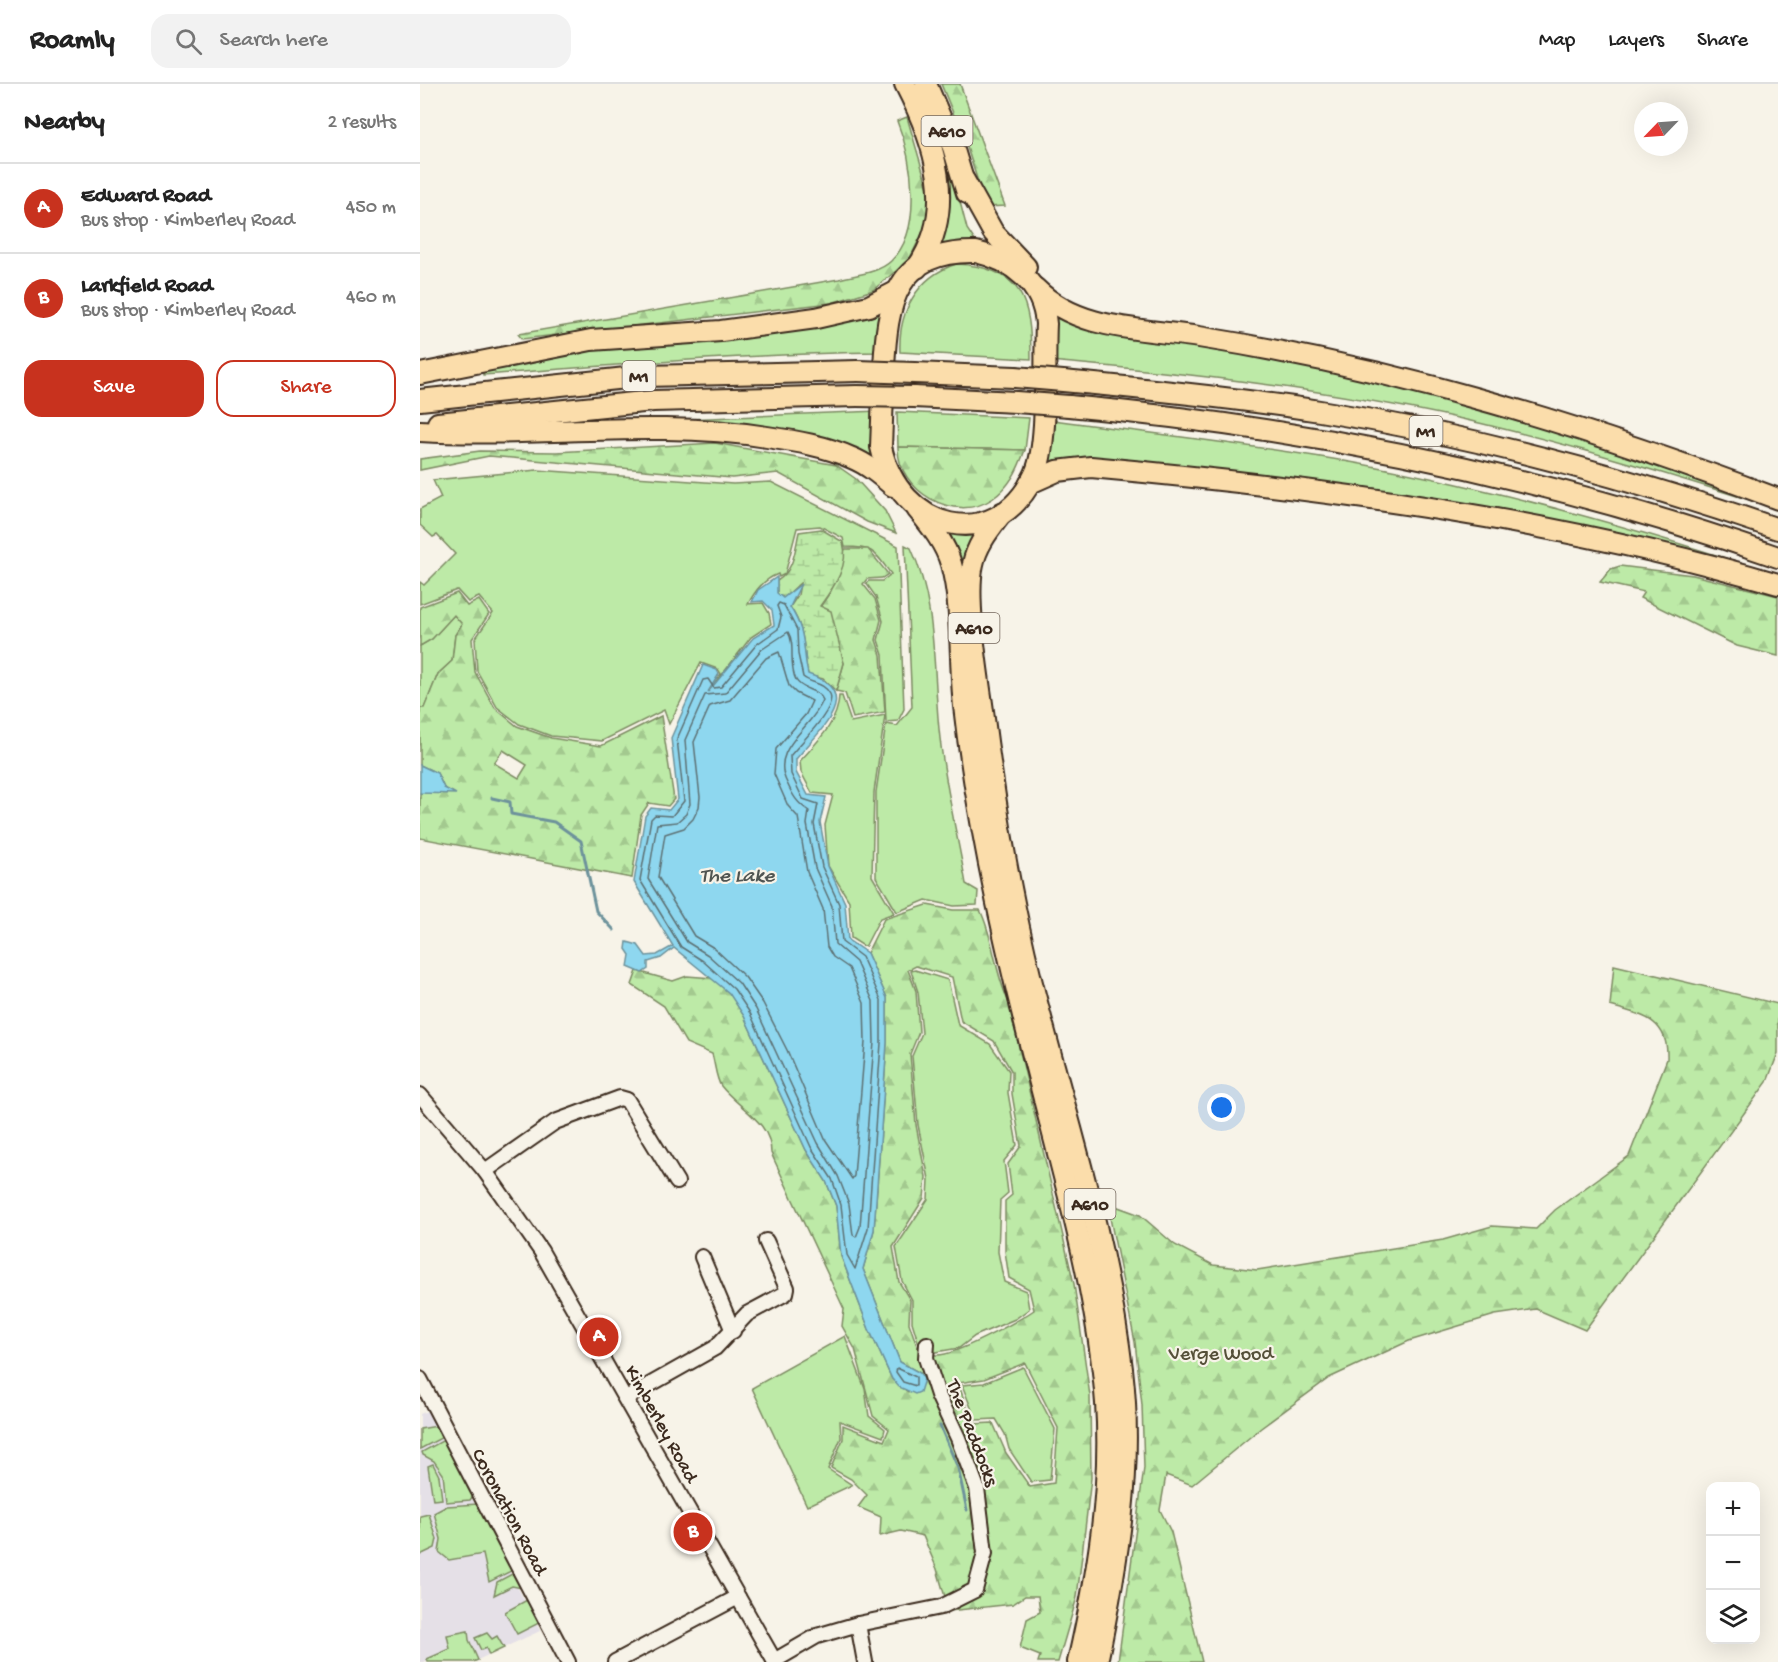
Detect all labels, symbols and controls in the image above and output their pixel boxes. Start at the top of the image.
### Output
search box [151,14,571,68]
text: Roamly [30,25,115,58]
icon: search [172,25,205,58]
text: Search here [220,28,328,54]
text: Map [1539,29,1575,54]
text: Layers [1608,29,1664,54]
text: Share [1697,29,1748,54]
north arrow [1634,102,1688,156]
text: Nearby [24,108,105,139]
text: 2 results [327,112,396,135]
road number: A610 [922,116,972,146]
text: Edward Road [81,184,211,210]
text: A [38,197,49,220]
text: 450 m [346,197,396,220]
text: Bus stop · Kimberley Road [81,210,295,233]
text: Larkfield Road [81,274,213,300]
text: B [38,287,49,310]
text: 460 m [346,287,396,310]
text: Bus stop · Kimberley Road [81,300,295,323]
button: Save [24,360,204,417]
button: Share [216,360,396,417]
road number: M1 [622,361,656,391]
road number: M1 [1410,416,1442,446]
road number: A610 [948,613,1000,643]
water label: The Lake [700,865,776,890]
your location [1207,1093,1236,1122]
road number: A610 [1064,1189,1116,1219]
pin: A [580,1314,618,1360]
park label: Verge Wood [1168,1344,1275,1367]
street label: Kimberley Road [618,1362,703,1489]
street label: The Paddocks [939,1376,1002,1490]
street label: Coronation Road [465,1445,552,1582]
map controls [1706,1482,1760,1644]
button: + [1706,1482,1760,1536]
pin: B [674,1510,712,1554]
button: − [1706,1536,1760,1590]
button: layers [1706,1590,1760,1644]

